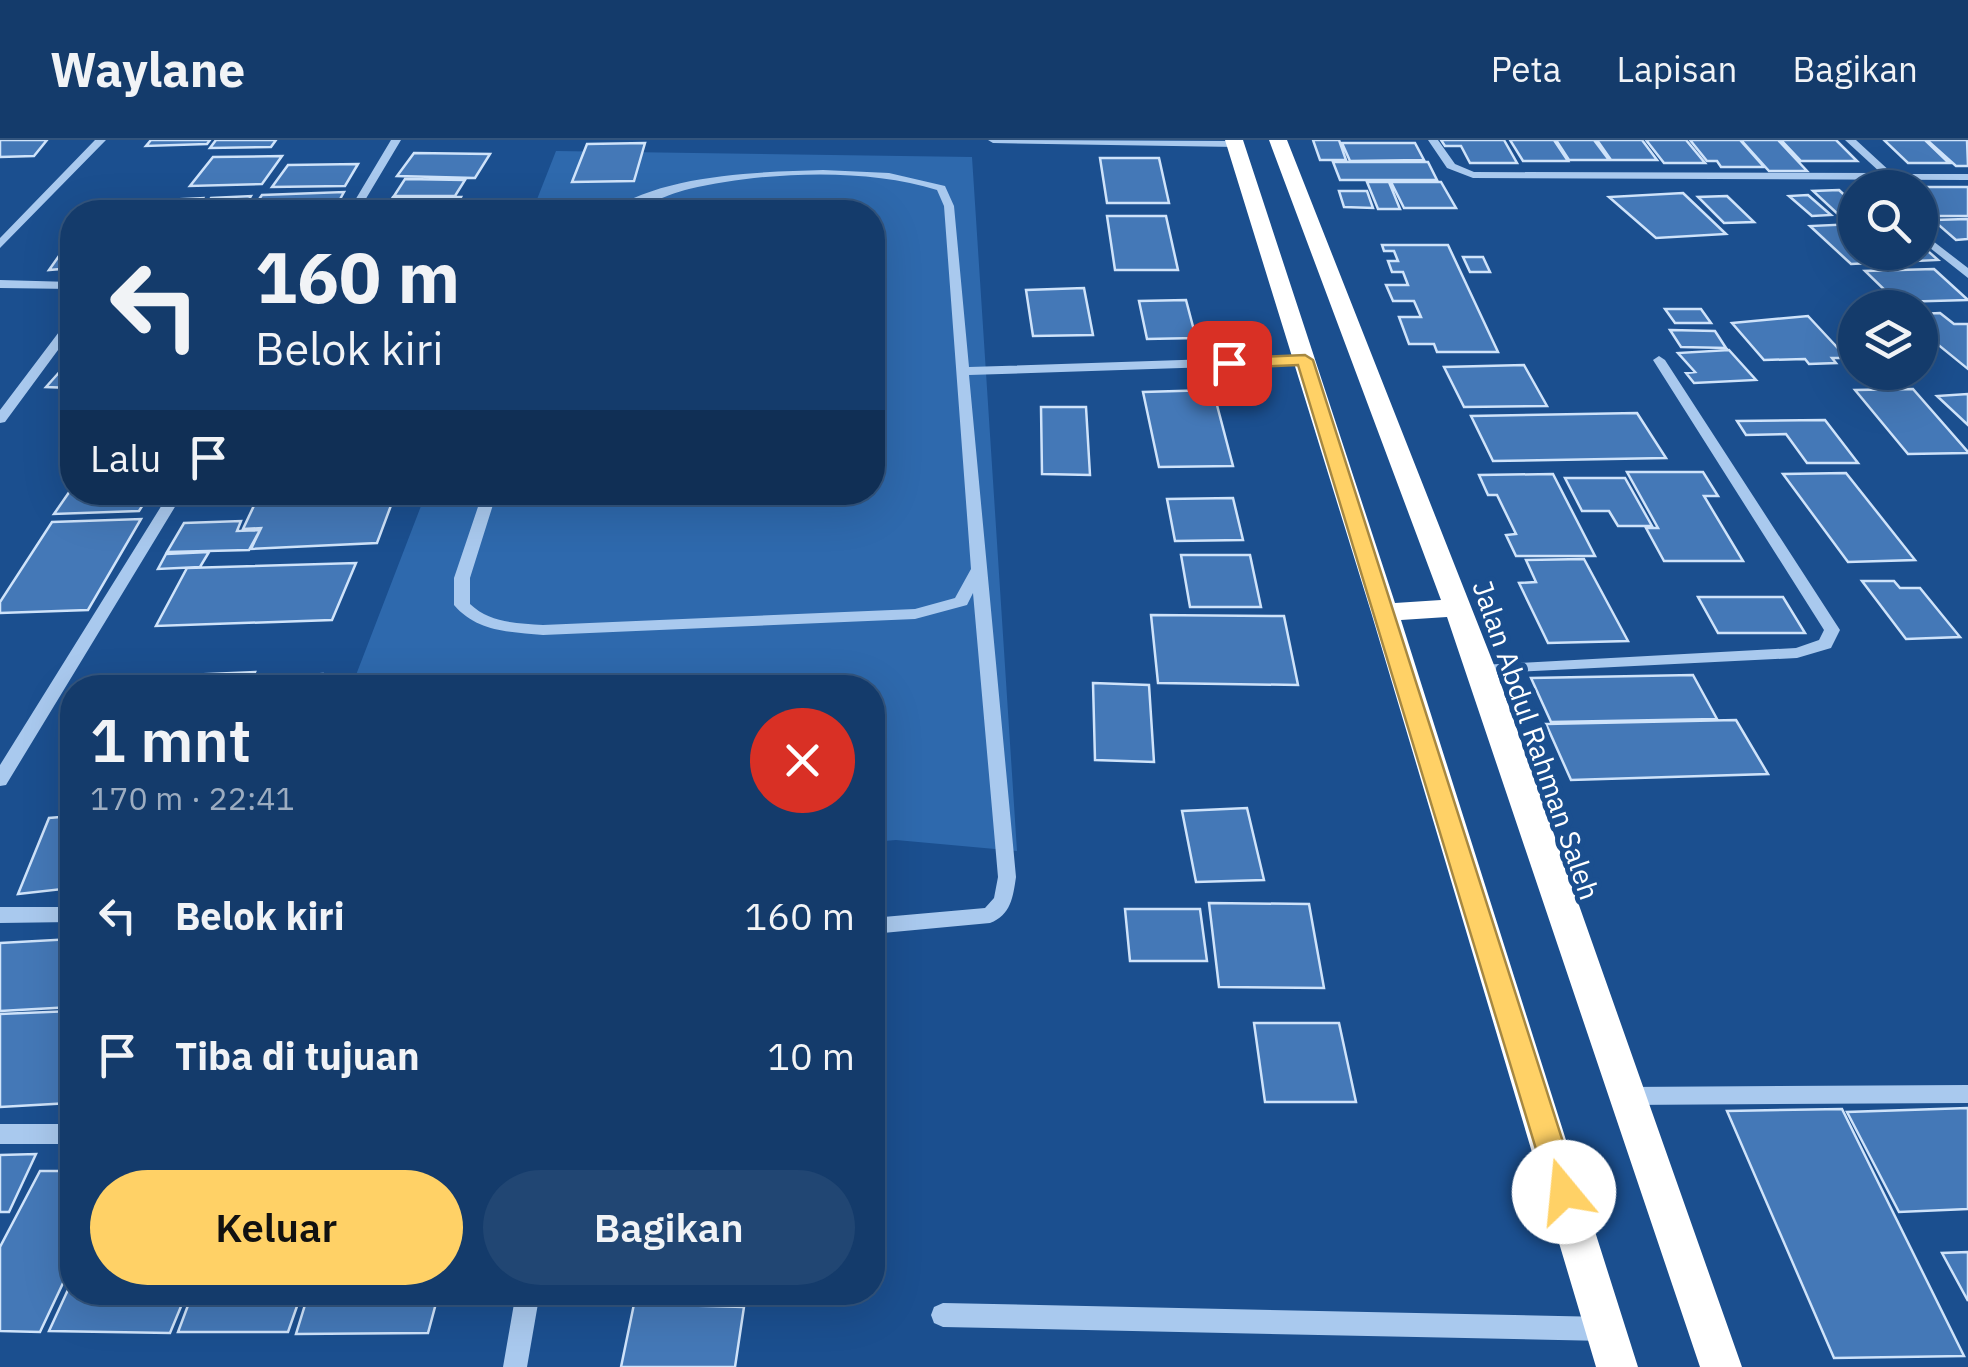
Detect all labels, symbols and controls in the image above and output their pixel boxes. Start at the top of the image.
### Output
text: Waylane [50,38,245,100]
text: Peta [1491,46,1562,92]
text: Lapisan [1617,46,1737,92]
text: Bagikan [1792,46,1918,92]
map controls [1838,170,1938,390]
button: search [1838,170,1938,270]
text: 160 m [255,231,460,322]
icon: left [90,240,220,370]
button: layers [1838,290,1938,390]
text: Belok kiri [255,319,444,377]
pin [1187,321,1272,406]
icon: arrive [1202,336,1257,391]
icon: arrive [181,430,236,485]
text: Lalu [90,433,161,482]
street label: Jalan Abdul Rahman Saleh [1464,575,1609,904]
text: 1 mnt [90,700,251,779]
button: close [750,708,855,813]
text: 170 m · 22:41 [90,777,295,819]
icon: left [90,888,145,943]
text: Belok kiri [175,891,345,940]
text: 160 m [744,891,855,940]
icon: arrive [90,1028,145,1083]
text: Tiba di tujuan [175,1031,420,1080]
text: 10 m [767,1031,855,1080]
position arrow [1512,1140,1616,1244]
button: Keluar [90,1170,463,1285]
button: Bagikan [483,1170,855,1285]

